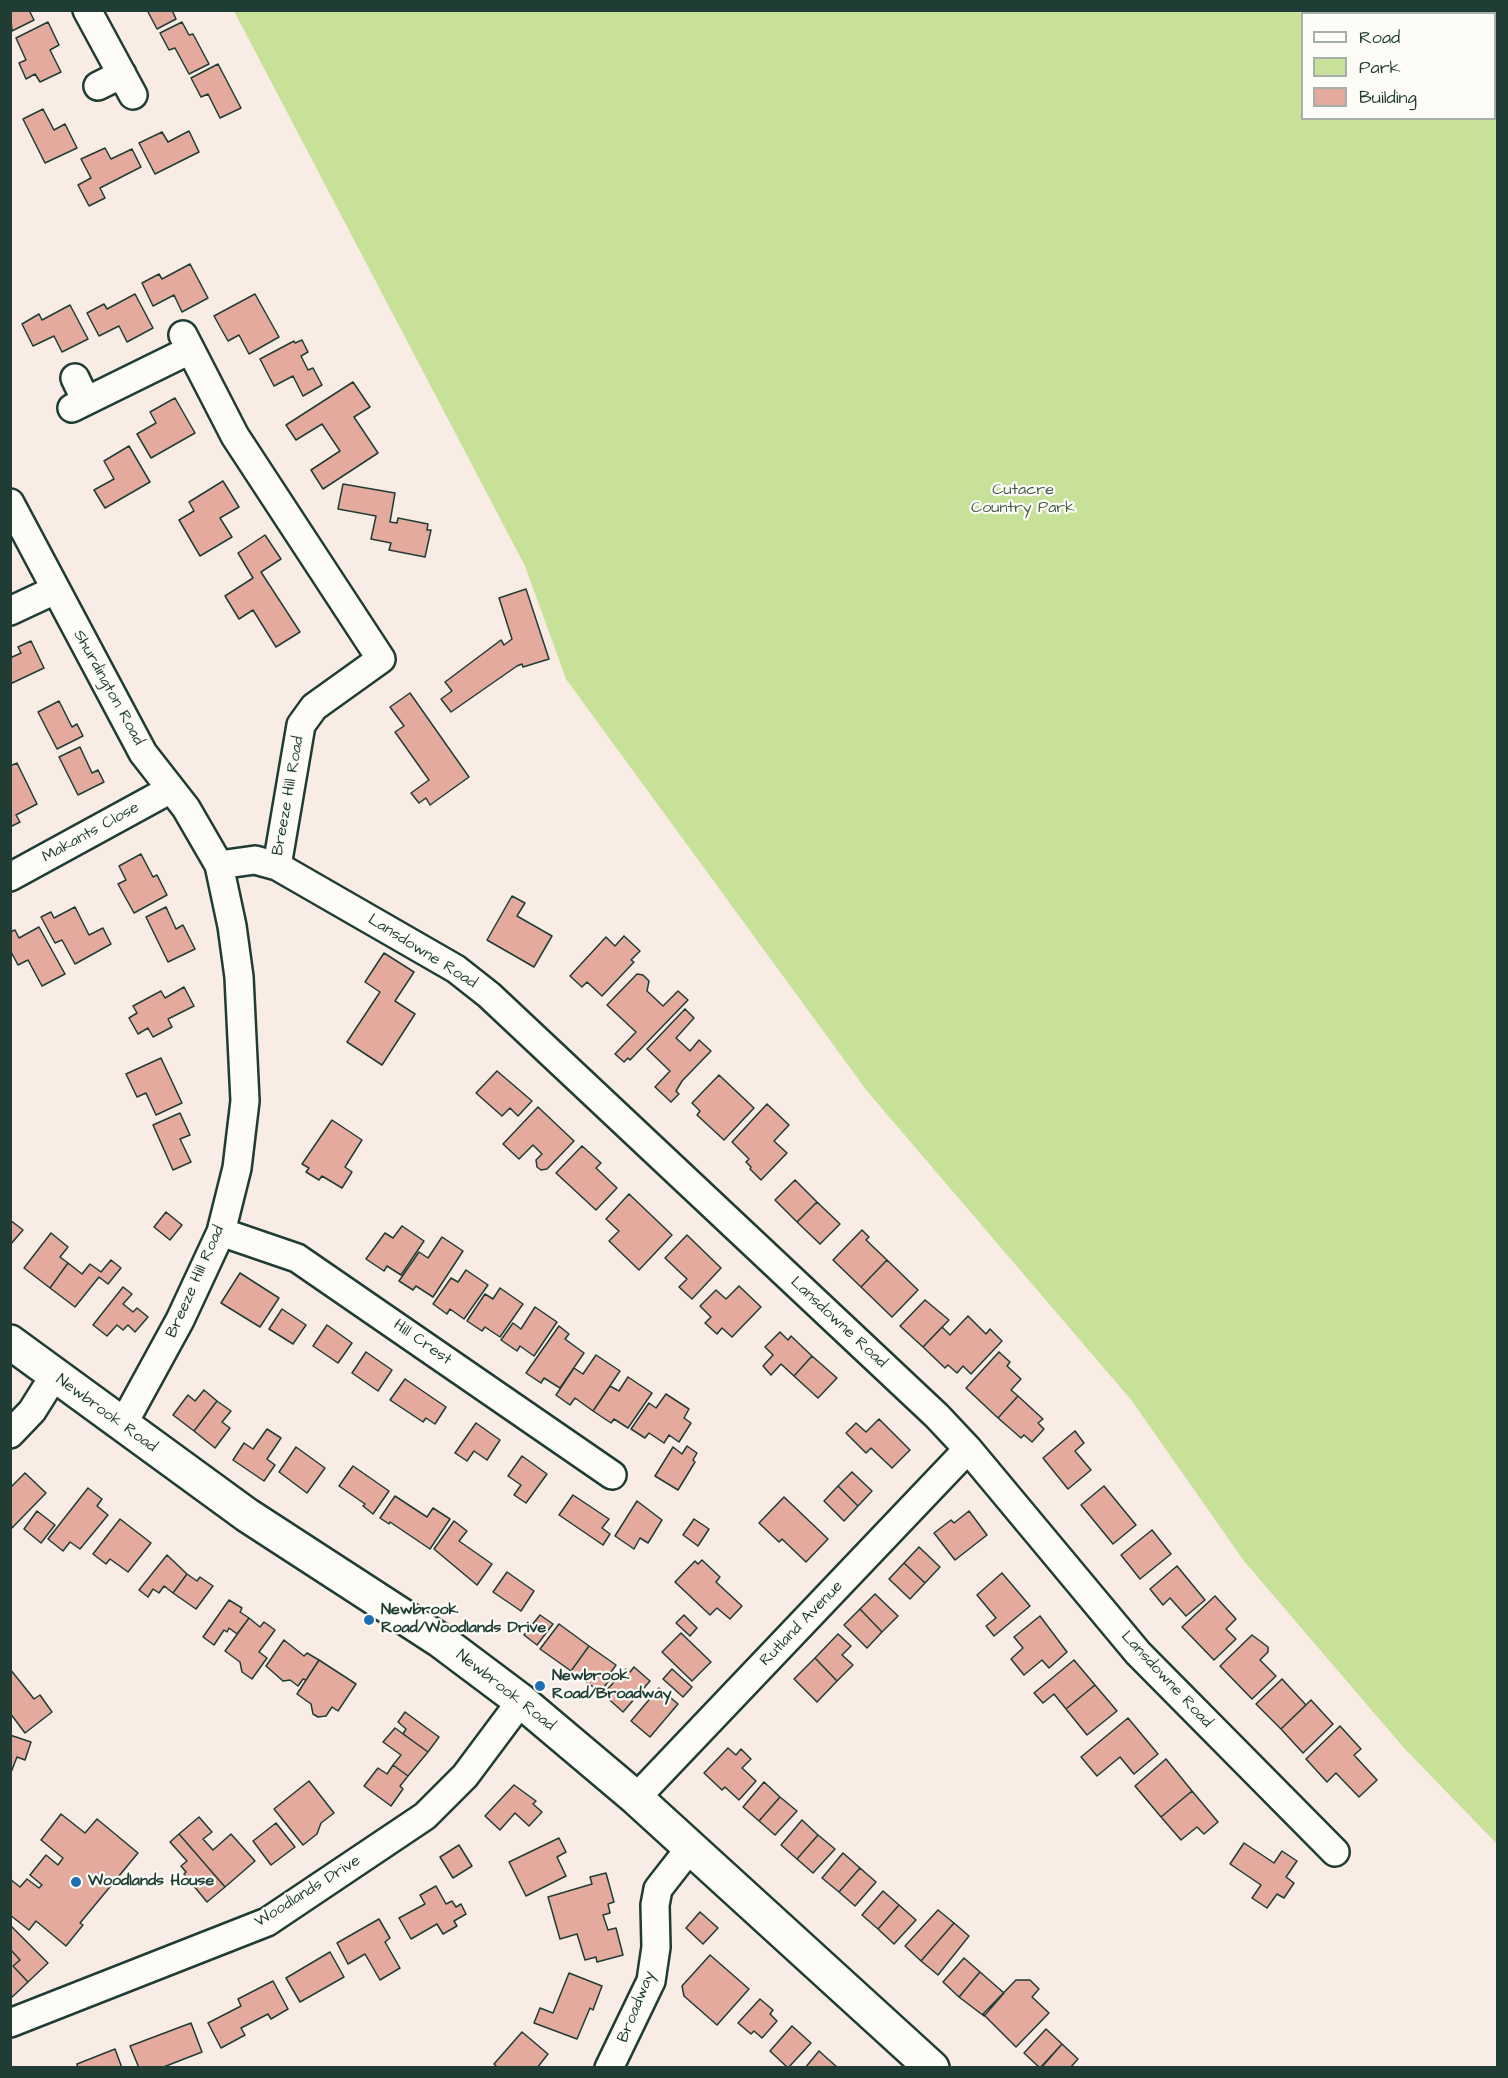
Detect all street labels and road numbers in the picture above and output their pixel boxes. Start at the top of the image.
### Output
street label: Shurdington Road [68,627,148,749]
street label: Breeze Hill Road [269,735,309,857]
street label: Makants Close [39,798,143,868]
street label: Lansdowne Road [364,911,480,993]
street label: Breeze Hill Road [163,1223,229,1341]
street label: Lansdowne Road [786,1273,890,1373]
street label: Hill Crest [389,1316,455,1370]
street label: Newbrook Road [52,1371,160,1457]
street label: Rutland Avenue [756,1577,848,1671]
street label: Lansdowne Road [1116,1628,1216,1732]
street label: Newbrook Road [452,1646,558,1736]
street label: Woodlands Drive [252,1852,364,1932]
street label: Broadway [614,1968,660,2046]

